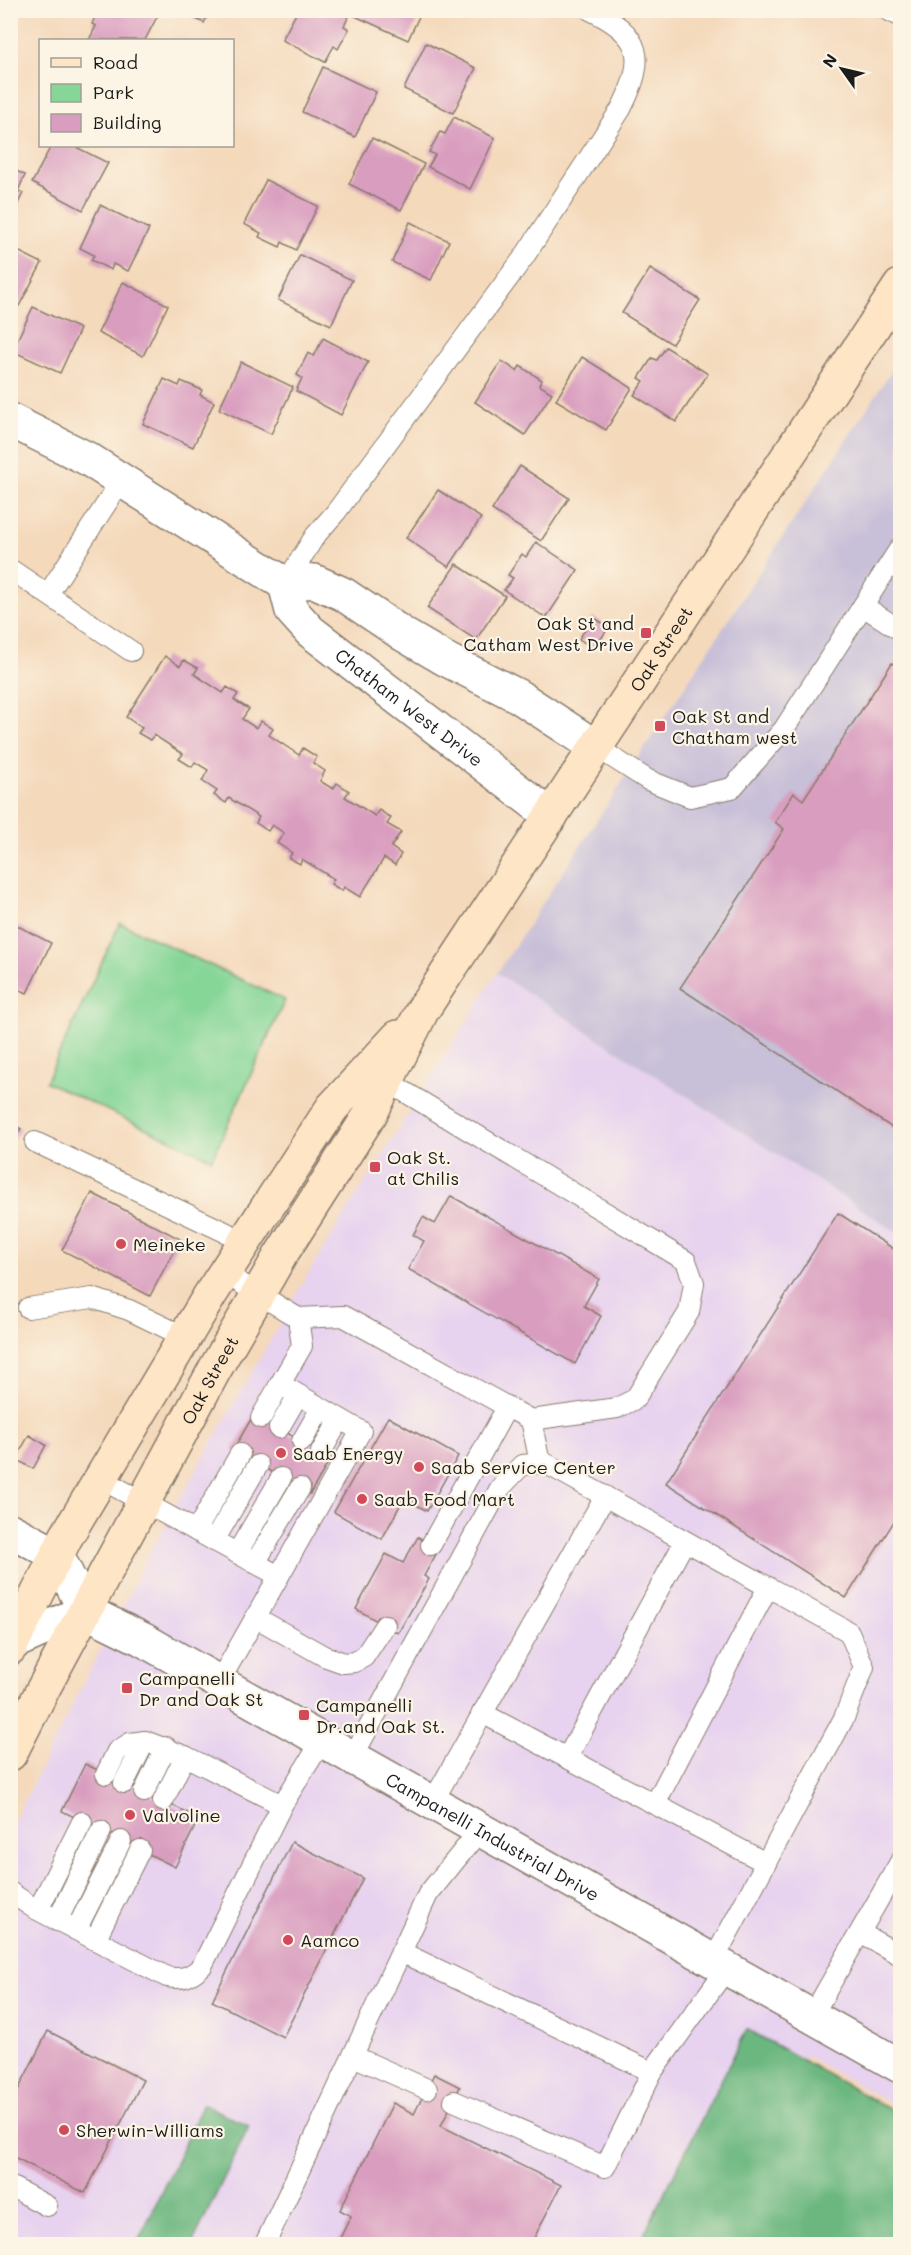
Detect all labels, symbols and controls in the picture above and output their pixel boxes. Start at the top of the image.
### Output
legend [39,39,234,147]
north arrow [812,39,872,99]
text: N [817,49,841,71]
text: Road [93,50,138,74]
text: Park [93,80,134,104]
text: Building [93,110,161,134]
street label: Oak Street [624,601,698,696]
place label: Oak St and Catham West Drive [464,611,634,656]
marker: Oak St and Catham West Drive [639,626,653,640]
street label: Chatham West Drive [330,643,488,772]
place label: Oak St and Chatham west [672,704,797,749]
marker: Oak St and Chatham west [653,719,667,733]
place label: Oak St. at Chilis [387,1145,459,1190]
marker: Oak St. at Chilis [368,1160,382,1174]
place label: Meineke [133,1232,206,1256]
marker: Meineke [114,1237,128,1251]
street label: Oak Street [175,1331,244,1429]
place label: Saab Energy [293,1441,403,1465]
marker: Saab Energy [274,1446,288,1460]
place label: Saab Service Center [431,1455,616,1479]
marker: Saab Service Center [412,1460,426,1474]
place label: Saab Food Mart [374,1487,515,1511]
marker: Saab Food Mart [355,1492,369,1506]
place label: Campanelli Dr and Oak St [139,1666,263,1711]
marker: Campanelli Dr and Oak St [120,1681,134,1695]
place label: Campanelli Dr.and Oak St. [316,1693,445,1738]
marker: Campanelli Dr.and Oak St. [297,1708,311,1722]
street label: Campanelli Industrial Drive [381,1767,604,1906]
place label: Valvoline [142,1803,221,1827]
marker: Valvoline [123,1808,137,1822]
place label: Aamco [300,1928,360,1952]
marker: Aamco [281,1933,295,1947]
place label: Sherwin-Williams [76,2118,224,2142]
marker: Sherwin-Williams [57,2123,71,2137]

